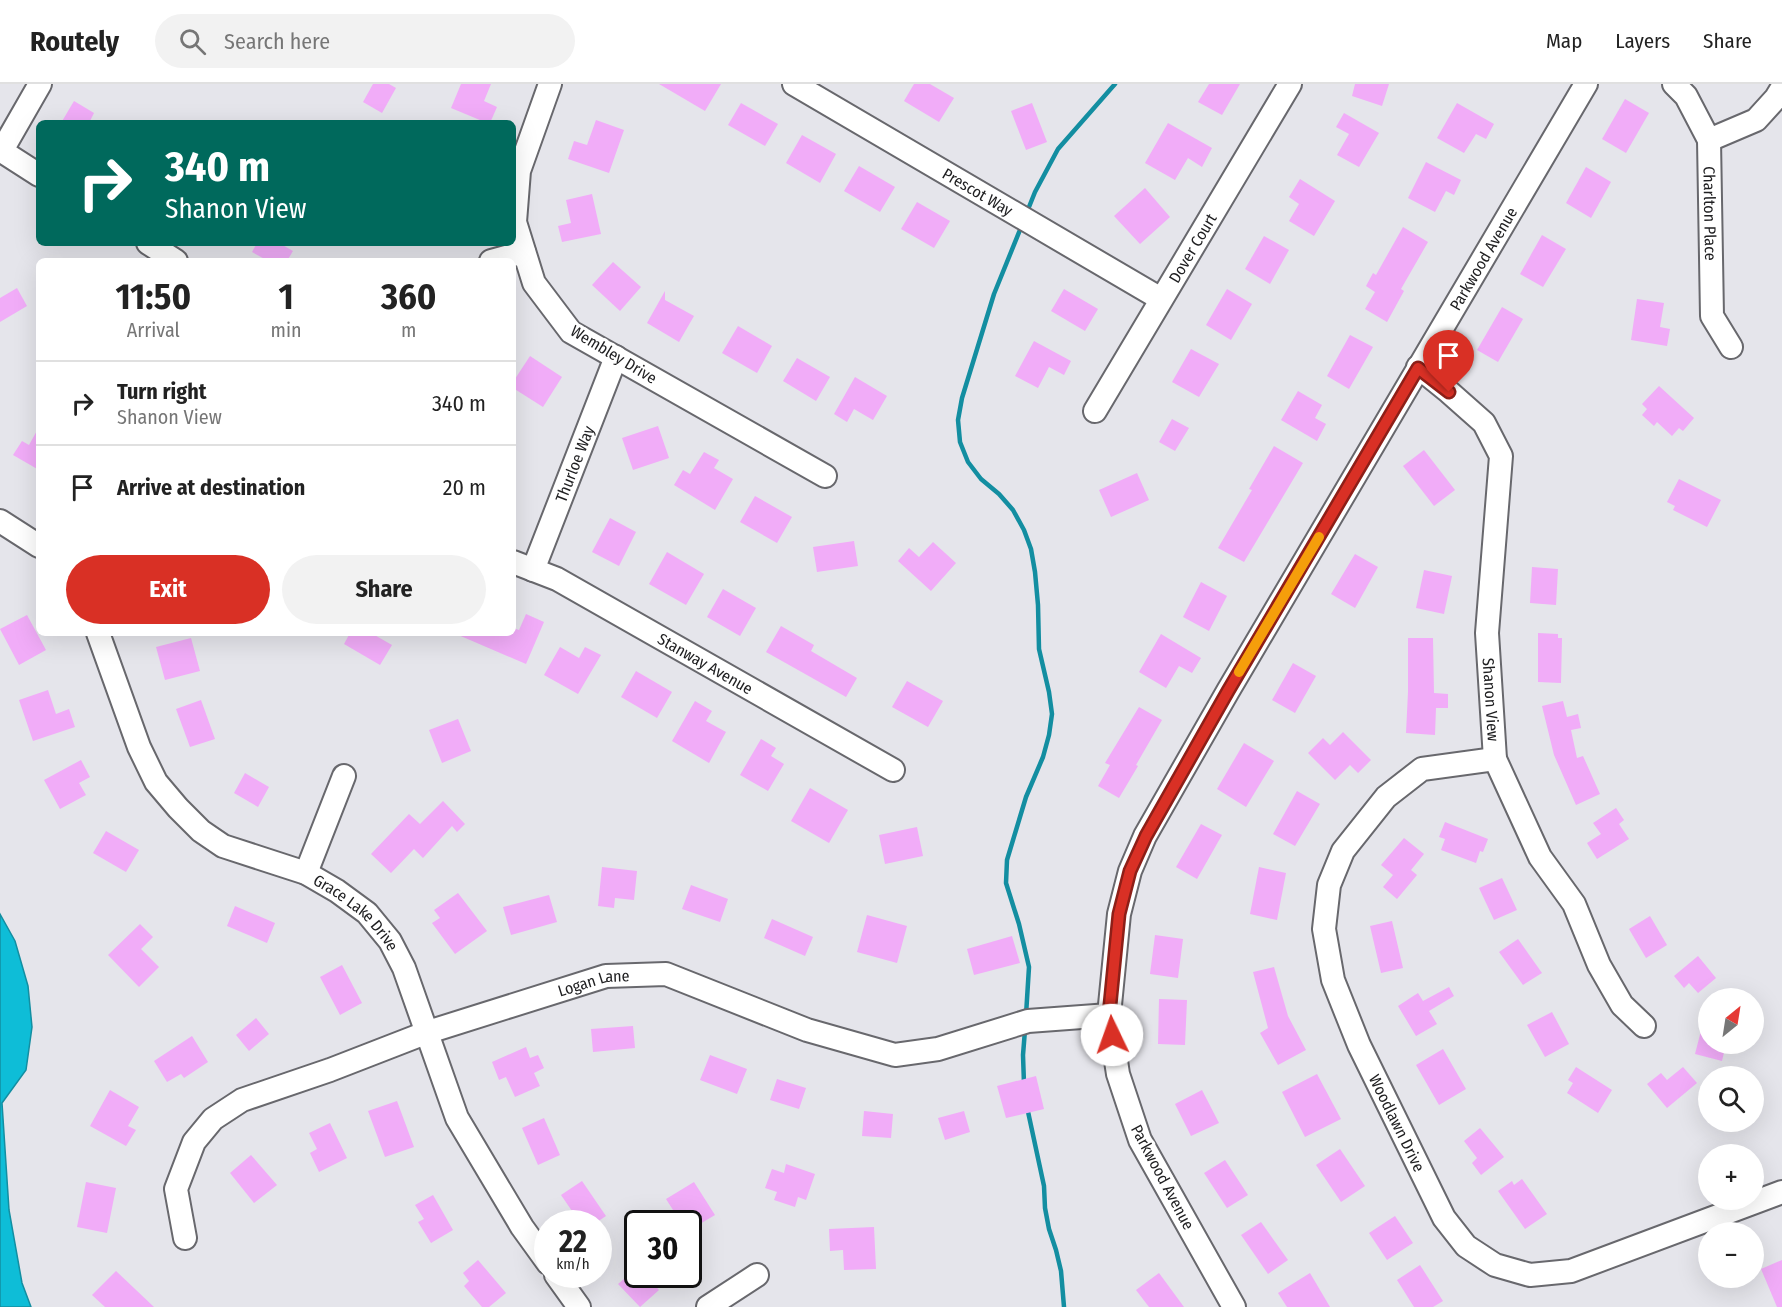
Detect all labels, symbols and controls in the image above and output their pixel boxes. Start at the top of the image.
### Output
search box [155,14,575,68]
text: Routely [30,25,119,58]
icon: search [176,25,209,58]
text: Search here [224,28,330,55]
text: Map [1546,28,1582,54]
text: Layers [1615,28,1670,54]
text: Share [1703,28,1752,54]
text: 340 m [165,142,270,192]
icon: right [66,144,144,222]
street label: Prescot Way [939,164,1017,220]
street label: Charlton Place [1699,166,1720,261]
text: Shanon View [165,193,306,225]
street label: Parkwood Avenue [1446,204,1521,314]
street label: Dover Court [1165,209,1221,286]
text: 11:50 [115,275,191,319]
text: 1 [278,275,294,319]
text: 360 [381,275,437,319]
text: Arrival [127,318,180,342]
text: min [271,318,302,342]
text: m [401,318,416,342]
street label: Wembley Drive [567,321,660,388]
pin [1423,330,1474,392]
icon: arrive [1432,339,1465,372]
text: Turn right [117,378,206,405]
icon: right [66,387,99,420]
text: 340 m [432,390,486,417]
text: Shanon View [117,405,222,429]
street label: Thurloe Way [551,422,599,505]
icon: arrive [66,471,99,504]
text: Arrive at destination [117,474,305,501]
text: 20 m [443,474,486,501]
button: Exit [66,555,270,624]
button: Share [282,555,486,624]
street label: Stanway Avenue [654,629,756,698]
street label: Shanon View [1479,657,1503,743]
street label: Grace Lake Drive [310,870,402,954]
street label: Logan Lane [555,966,630,1001]
north arrow [1698,988,1764,1054]
map controls [1698,988,1764,1288]
position arrow [1080,1003,1144,1067]
button: search [1698,1066,1764,1132]
street label: Woodlawn Drive [1365,1072,1429,1175]
street label: Parkwood Avenue [1127,1121,1198,1233]
button: + [1698,1144,1764,1210]
speed limit sign: 30 [624,1210,702,1288]
button: − [1698,1222,1764,1288]
text: 22 [559,1224,587,1260]
text: km/h [556,1255,590,1273]

